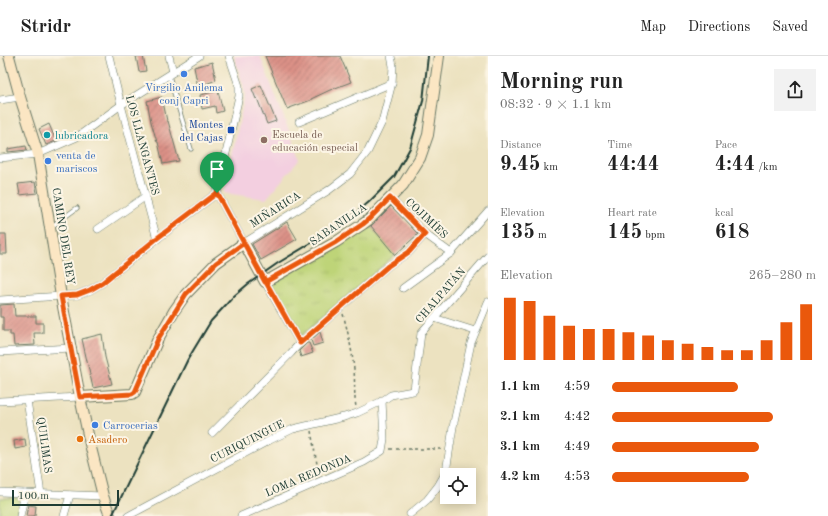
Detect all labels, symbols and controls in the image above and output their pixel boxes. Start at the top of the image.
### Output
text: Stridr [20,18,71,37]
text: Map [640,20,666,34]
text: Directions [688,20,750,34]
text: Saved [772,20,808,34]
marker: Virgilio Anilema conj Capri [179,69,189,79]
button: share [774,69,816,111]
text: Morning run [500,71,623,93]
place label: Virgilio Anilema conj Capri [145,83,224,107]
street label: LOS LLANGANTES [123,94,160,197]
text: 08:32 · 9 × 1.1 km [500,98,611,111]
place label: Montes del Cajas [180,120,223,144]
marker: Montes del Cajas [226,125,236,135]
marker: lubricadora [42,130,52,140]
place label: Escuela de educación especial [272,130,358,154]
place label: lubricadora [55,131,109,142]
marker: Escuela de educación especial [259,135,269,145]
text: Distance [500,140,541,151]
text: Time [607,140,632,151]
text: Pace [715,140,737,151]
place label: venta de mariscos [56,151,98,175]
pin [200,152,234,193]
text: 9.45 [500,155,540,175]
text: 44:44 [607,155,659,175]
text: 4:44 [715,155,755,175]
marker: venta de mariscos [43,156,53,166]
icon: arrive [206,158,228,180]
text: km [540,162,558,173]
text: /km [755,162,778,173]
street label: CAMINO DEL REY [49,187,76,286]
street label: MIÑARICA [247,188,304,230]
street label: COJIMÍES [403,195,451,241]
street label: SABANILLA [308,202,370,248]
text: Elevation [500,208,545,219]
text: Heart rate [607,208,657,219]
text: kcal [715,208,734,219]
text: 135 [500,223,535,243]
text: 145 [607,223,642,243]
text: 618 [715,223,749,243]
text: m [535,230,547,241]
text: bpm [642,230,665,241]
street label: CHALPATÁN [413,264,469,326]
text: Elevation [500,269,553,282]
text: 265–280 m [749,269,816,282]
text: 1.1 km [500,380,540,393]
text: 4:59 [564,380,590,393]
text: 2.1 km [500,410,540,423]
text: 4:42 [564,410,590,423]
street label: QUILIMAS [34,416,53,474]
street label: CURIQUINGUE [209,419,286,466]
marker: Carrocerias [90,420,100,430]
place label: Carrocerias [103,421,158,432]
marker: Asadero [75,434,85,444]
place label: Asadero [88,435,127,446]
text: 3.1 km [500,440,540,453]
text: 4:49 [564,440,590,453]
street label: LOMA REDONDA [264,453,354,499]
map controls [440,468,476,504]
button: locate [440,468,476,504]
text: 4.2 km [500,470,540,483]
text: 4:53 [564,470,590,483]
scale bar [12,488,119,507]
text: 100 m [18,491,49,502]

